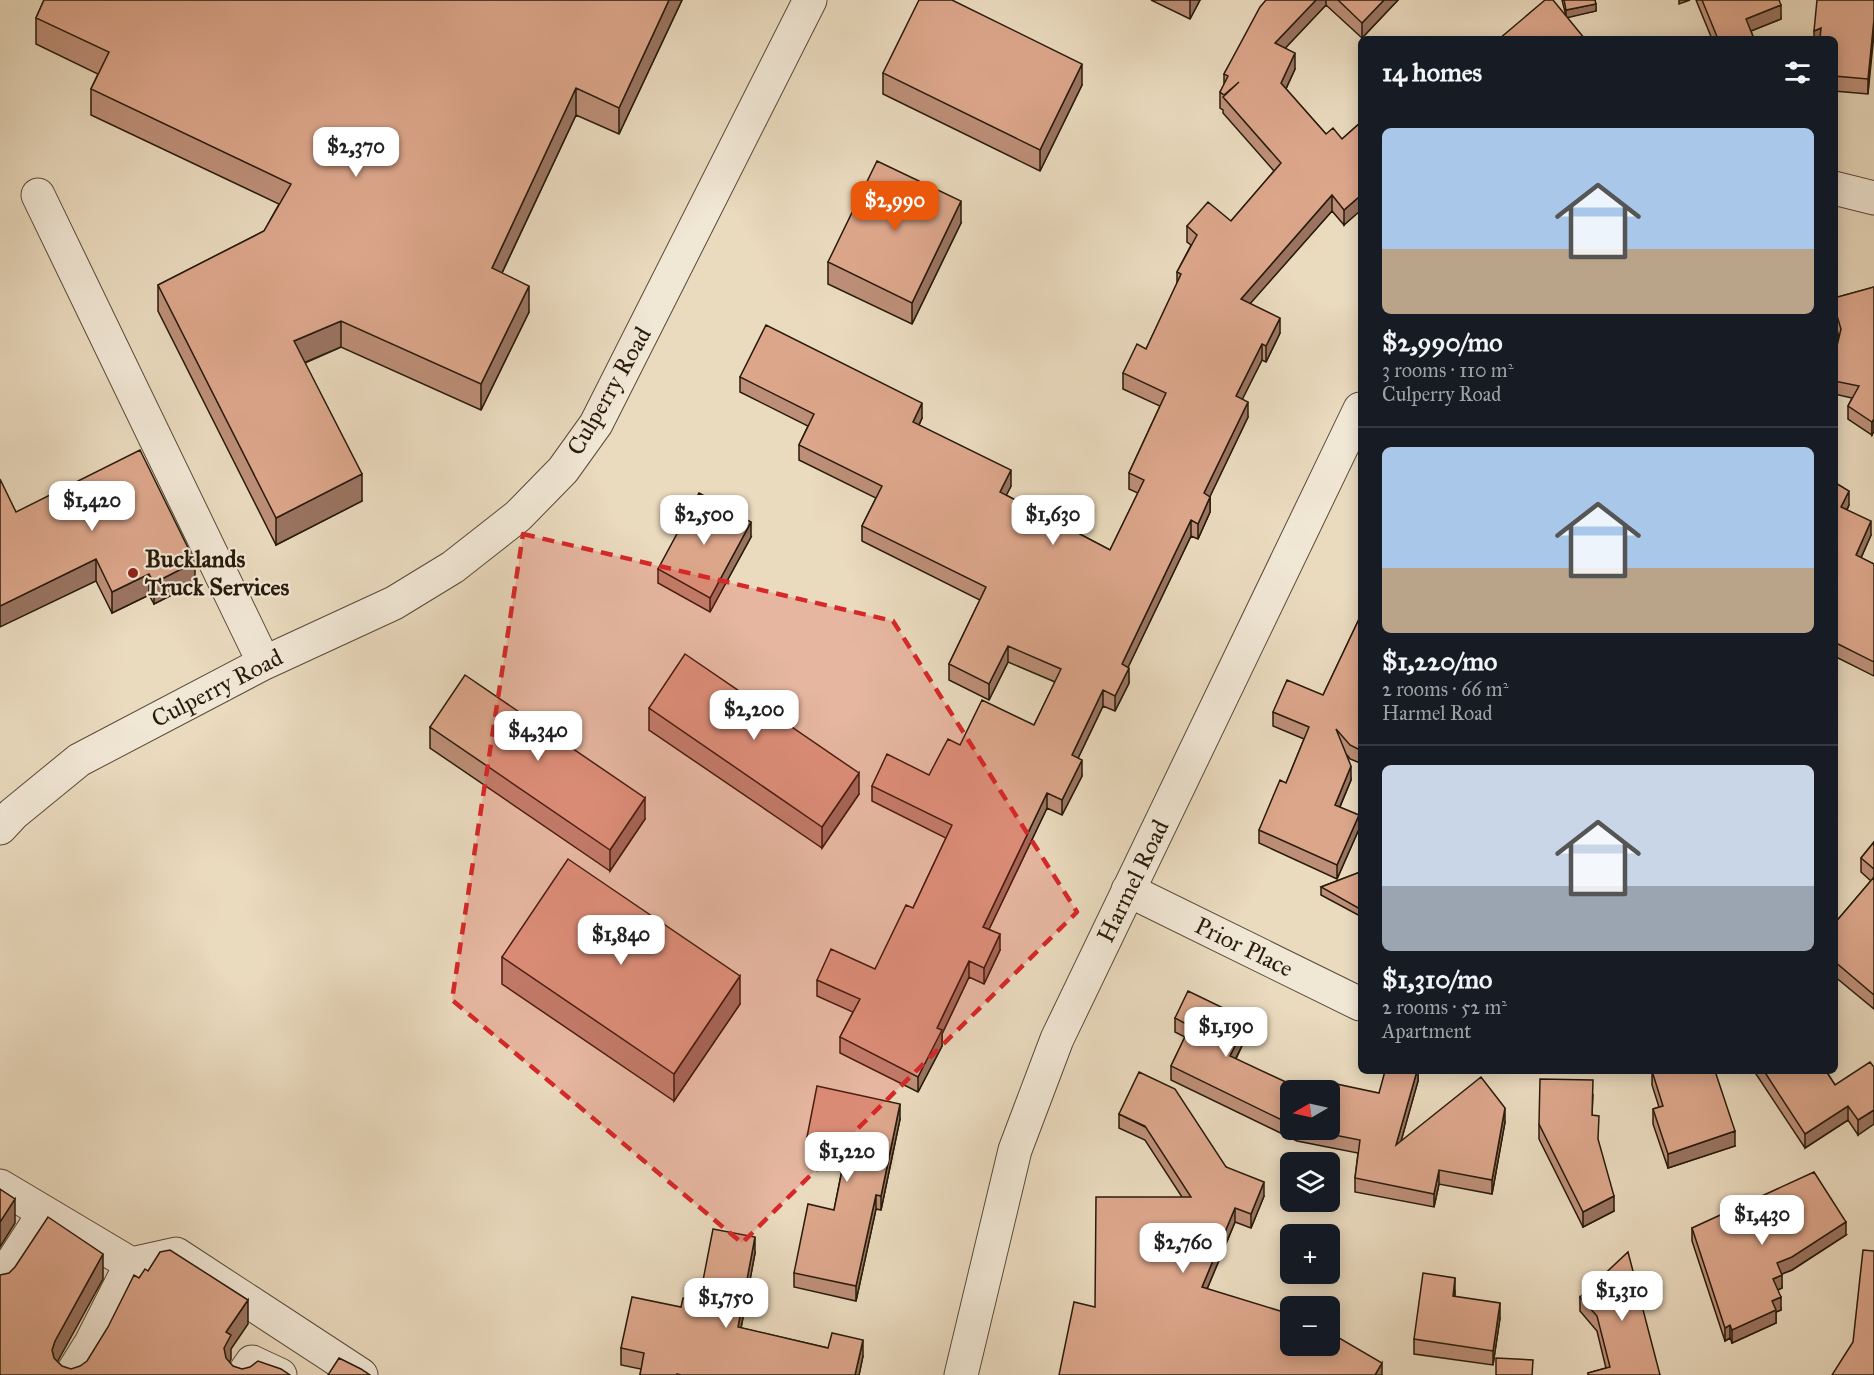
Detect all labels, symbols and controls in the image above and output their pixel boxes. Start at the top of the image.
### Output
text: 14 homes [1382,56,1482,88]
icon: filters [1781,56,1814,89]
pin: $2,370 [307,127,405,178]
text: $2,370 [327,134,385,158]
icon: home [1544,167,1652,275]
pin: $2,990 [846,181,944,232]
text: $2,990 [865,188,925,212]
street label: Culperry Road [560,321,658,461]
text: $2,990/mo [1382,326,1503,358]
text: 3 rooms · 110 m² [1382,358,1513,382]
text: Culperry Road [1382,382,1501,406]
pin: $1,420 [43,481,141,532]
icon: home [1544,486,1652,594]
text: $1,420 [63,488,121,512]
pin: $2,500 [655,495,753,546]
pin: $1,630 [1004,495,1102,546]
text: $2,500 [674,502,734,526]
text: $1,630 [1026,502,1080,526]
place label: Bucklands Truck Services [144,544,290,602]
marker: Bucklands Truck Services [126,566,140,580]
street label: Culperry Road [146,642,288,734]
text: $1,220/mo [1382,645,1497,677]
text: 2 rooms · 66 m² [1382,677,1508,701]
pin: $2,200 [705,690,803,741]
text: $2,200 [724,697,784,721]
text: Harmel Road [1382,701,1493,725]
pin: $4,340 [489,711,587,762]
text: $4,340 [508,718,568,742]
icon: home [1544,804,1652,912]
street label: Harmel Road [1090,815,1176,947]
street label: Prior Place [1190,910,1298,984]
pin: $1,840 [572,915,670,966]
text: $1,840 [592,922,650,946]
text: $1,310/mo [1382,963,1492,995]
text: 2 rooms · 52 m² [1382,995,1507,1019]
pin: $1,190 [1177,1007,1275,1058]
text: $1,190 [1198,1014,1254,1038]
text: Apartment [1382,1019,1471,1043]
north arrow [1280,1080,1340,1140]
map controls [1280,1080,1340,1356]
pin: $1,220 [798,1132,896,1183]
text: $1,220 [819,1139,875,1163]
button: layers [1280,1152,1340,1212]
pin: $1,430 [1713,1195,1811,1246]
text: $1,430 [1734,1202,1790,1226]
pin: $2,760 [1134,1223,1232,1274]
button: + [1280,1224,1340,1284]
text: $2,760 [1154,1230,1212,1254]
pin: $1,310 [1573,1271,1671,1322]
pin: $1,750 [677,1278,775,1329]
text: $1,310 [1596,1278,1648,1302]
text: $1,750 [698,1285,754,1309]
button: − [1280,1296,1340,1356]

